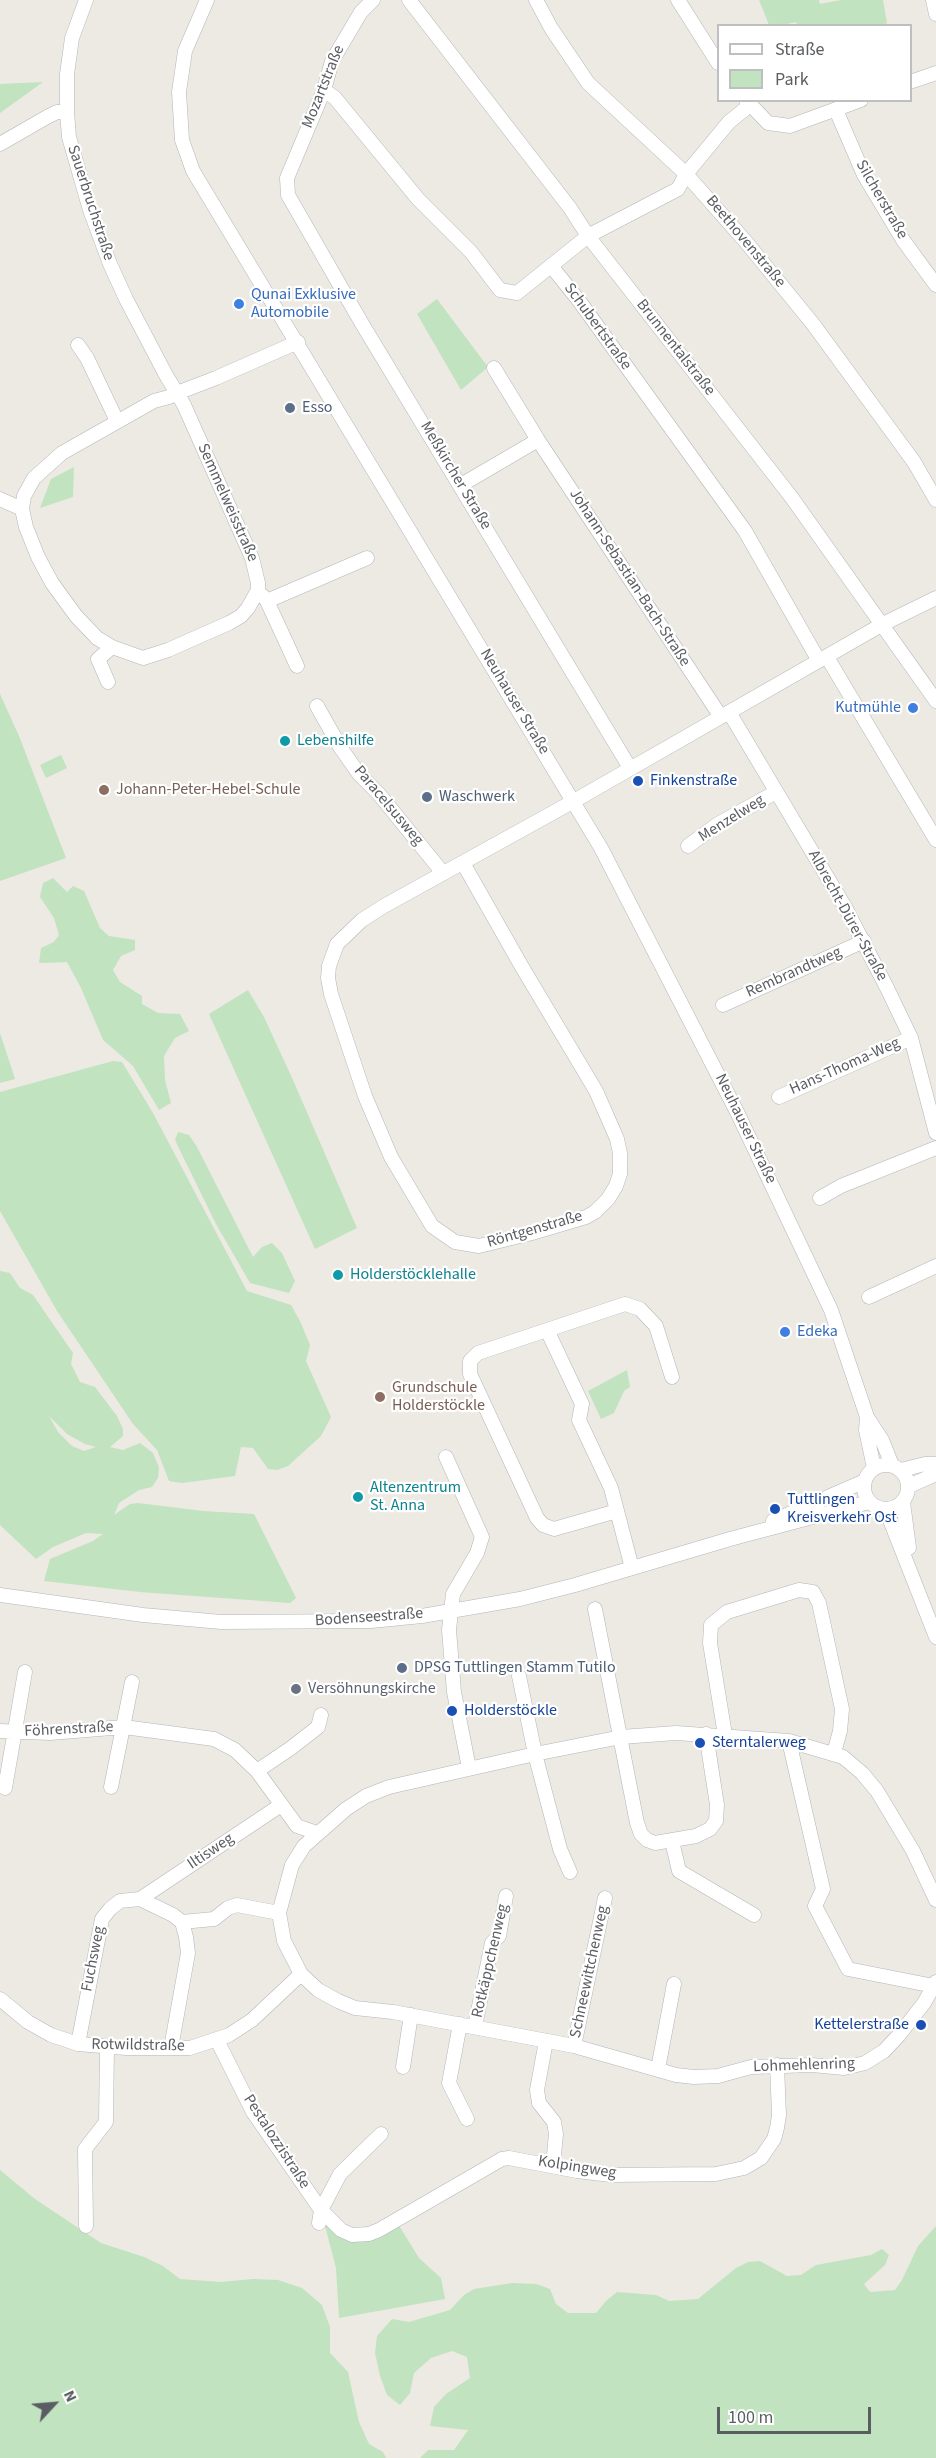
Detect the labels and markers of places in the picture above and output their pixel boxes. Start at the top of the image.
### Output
place label: Qunai Exklusive Automobile [251,285,356,323]
marker: Qunai Exklusive Automobile [232,297,246,311]
place label: Esso [302,398,333,418]
marker: Esso [283,401,297,415]
place label: Kutmühle [835,698,901,718]
marker: Kutmühle [906,701,920,715]
place label: Lebenshilfe [297,731,374,751]
marker: Lebenshilfe [278,734,292,748]
place label: Finkenstraße [650,771,737,791]
marker: Finkenstraße [631,774,645,788]
place label: Johann-Peter-Hebel-Schule [116,780,301,800]
marker: Johann-Peter-Hebel-Schule [97,783,111,797]
place label: Waschwerk [439,787,515,807]
marker: Waschwerk [420,790,434,804]
place label: Holderstöcklehalle [350,1265,476,1285]
marker: Holderstöcklehalle [331,1268,345,1282]
place label: Edeka [797,1322,838,1342]
marker: Edeka [778,1325,792,1339]
place label: Grundschule Holderstöckle [392,1378,485,1416]
marker: Grundschule Holderstöckle [373,1390,387,1404]
place label: Altenzentrum St. Anna [370,1478,461,1516]
marker: Altenzentrum St. Anna [351,1490,365,1504]
place label: Tuttlingen Kreisverkehr Ost [787,1490,897,1528]
marker: Tuttlingen Kreisverkehr Ost [768,1502,782,1516]
place label: DPSG Tuttlingen Stamm Tutilo [414,1658,616,1678]
marker: DPSG Tuttlingen Stamm Tutilo [395,1661,409,1675]
place label: Versöhnungskirche [308,1679,436,1699]
marker: Versöhnungskirche [289,1682,303,1696]
place label: Holderstöckle [464,1701,557,1721]
marker: Holderstöckle [445,1704,459,1718]
place label: Sterntalerweg [712,1733,806,1753]
marker: Sterntalerweg [693,1736,707,1750]
place label: Kettelerstraße [814,2015,909,2035]
marker: Kettelerstraße [914,2018,928,2032]

